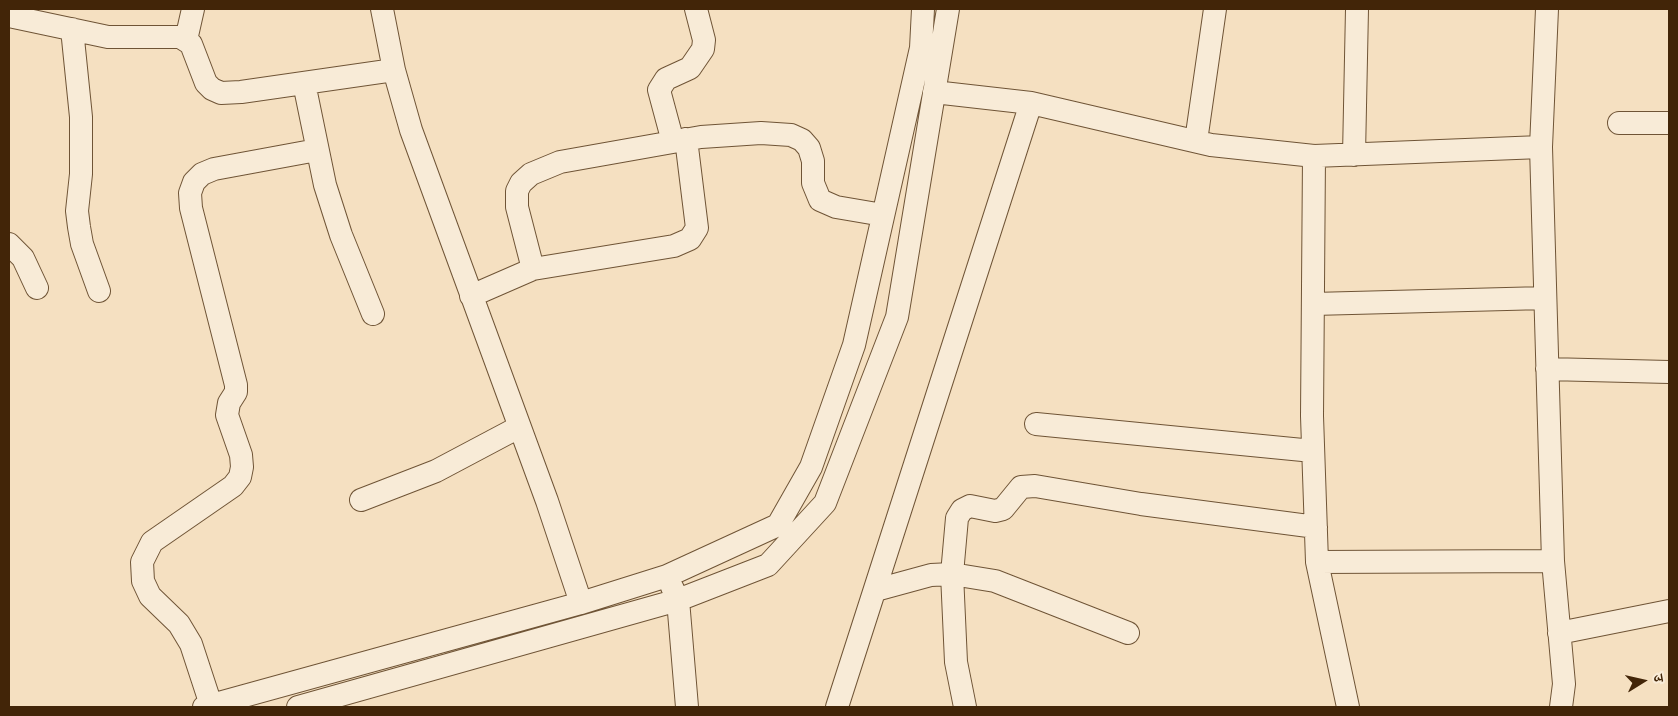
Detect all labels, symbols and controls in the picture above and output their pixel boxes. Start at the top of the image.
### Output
north arrow [1618,656,1668,706]
text: उ [1650,674,1665,683]

